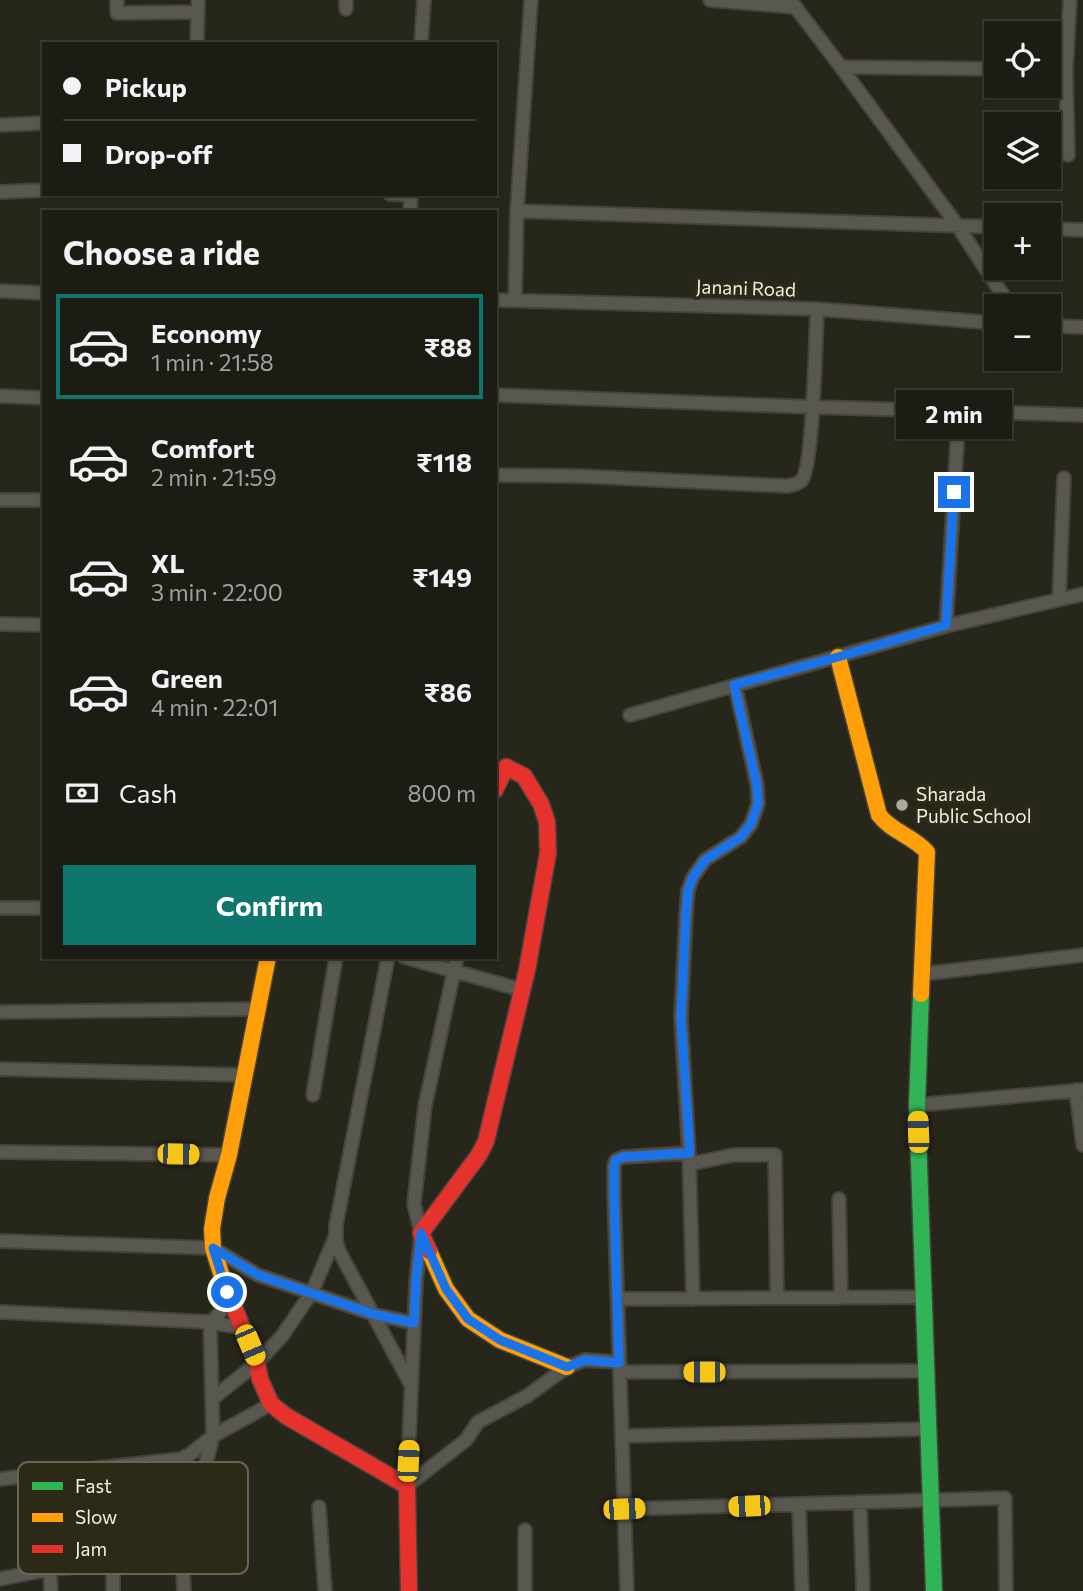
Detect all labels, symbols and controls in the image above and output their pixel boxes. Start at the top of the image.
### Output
map controls [984,21,1061,371]
button: locate [984,21,1061,98]
text: Pickup [105,71,187,102]
button: layers [984,112,1061,189]
text: Drop-off [105,138,212,169]
button: + [984,203,1061,280]
text: Choose a ride [63,232,260,272]
street label: Janani Road [696,274,796,301]
button: − [984,294,1061,371]
icon: car [67,315,130,378]
text: Economy [151,317,262,348]
text: ₹88 [424,331,472,362]
text: 1 min · 21:58 [151,348,274,376]
callout: 2 min [896,391,1012,440]
text: 2 min [925,400,983,428]
icon: car [67,430,130,493]
text: Comfort [151,432,254,463]
text: ₹118 [416,446,472,477]
text: 2 min · 21:59 [151,463,277,491]
route end [938,476,970,508]
icon: car [67,545,130,608]
text: XL [151,547,185,578]
text: ₹149 [412,561,472,592]
text: 3 min · 22:00 [151,578,283,606]
icon: car [67,660,130,723]
text: Green [151,662,223,693]
text: ₹86 [424,676,472,707]
text: 4 min · 22:01 [151,693,278,721]
icon: cash [63,774,101,812]
text: Cash [119,777,177,808]
text: 800 m [408,779,476,807]
place label: Sharada Public School [916,782,1031,827]
marker: Sharada Public School [894,797,910,813]
button: Confirm [63,865,476,945]
car [907,1111,930,1153]
car [157,1143,200,1165]
route start [211,1276,243,1308]
car [233,1322,268,1368]
car [684,1362,726,1383]
car [397,1439,420,1483]
legend [18,1462,248,1574]
text: Fast [75,1474,112,1497]
car [728,1495,771,1517]
car [603,1498,646,1520]
text: Slow [75,1505,117,1528]
text: Jam [75,1537,107,1560]

